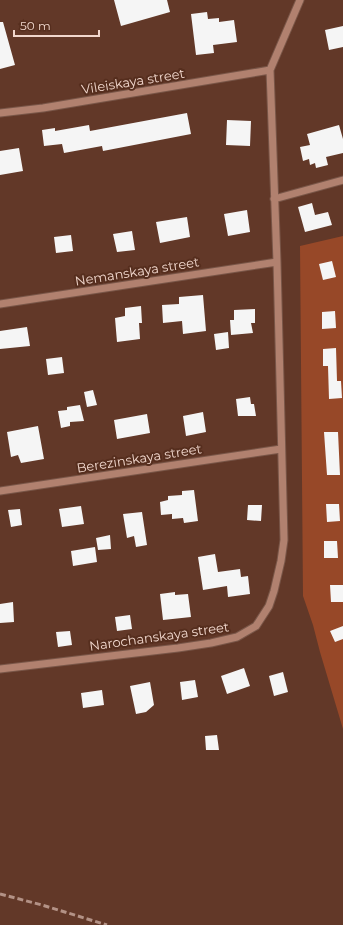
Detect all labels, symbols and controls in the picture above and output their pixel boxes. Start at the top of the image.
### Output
scale bar [14,12,99,38]
text: 50 m [20,18,51,33]
street label: Vileiskaya street [80,65,186,97]
street label: Nemanskaya street [74,253,200,289]
street label: Berezinskaya street [75,440,203,476]
street label: Narochanskaya street [88,618,230,654]

